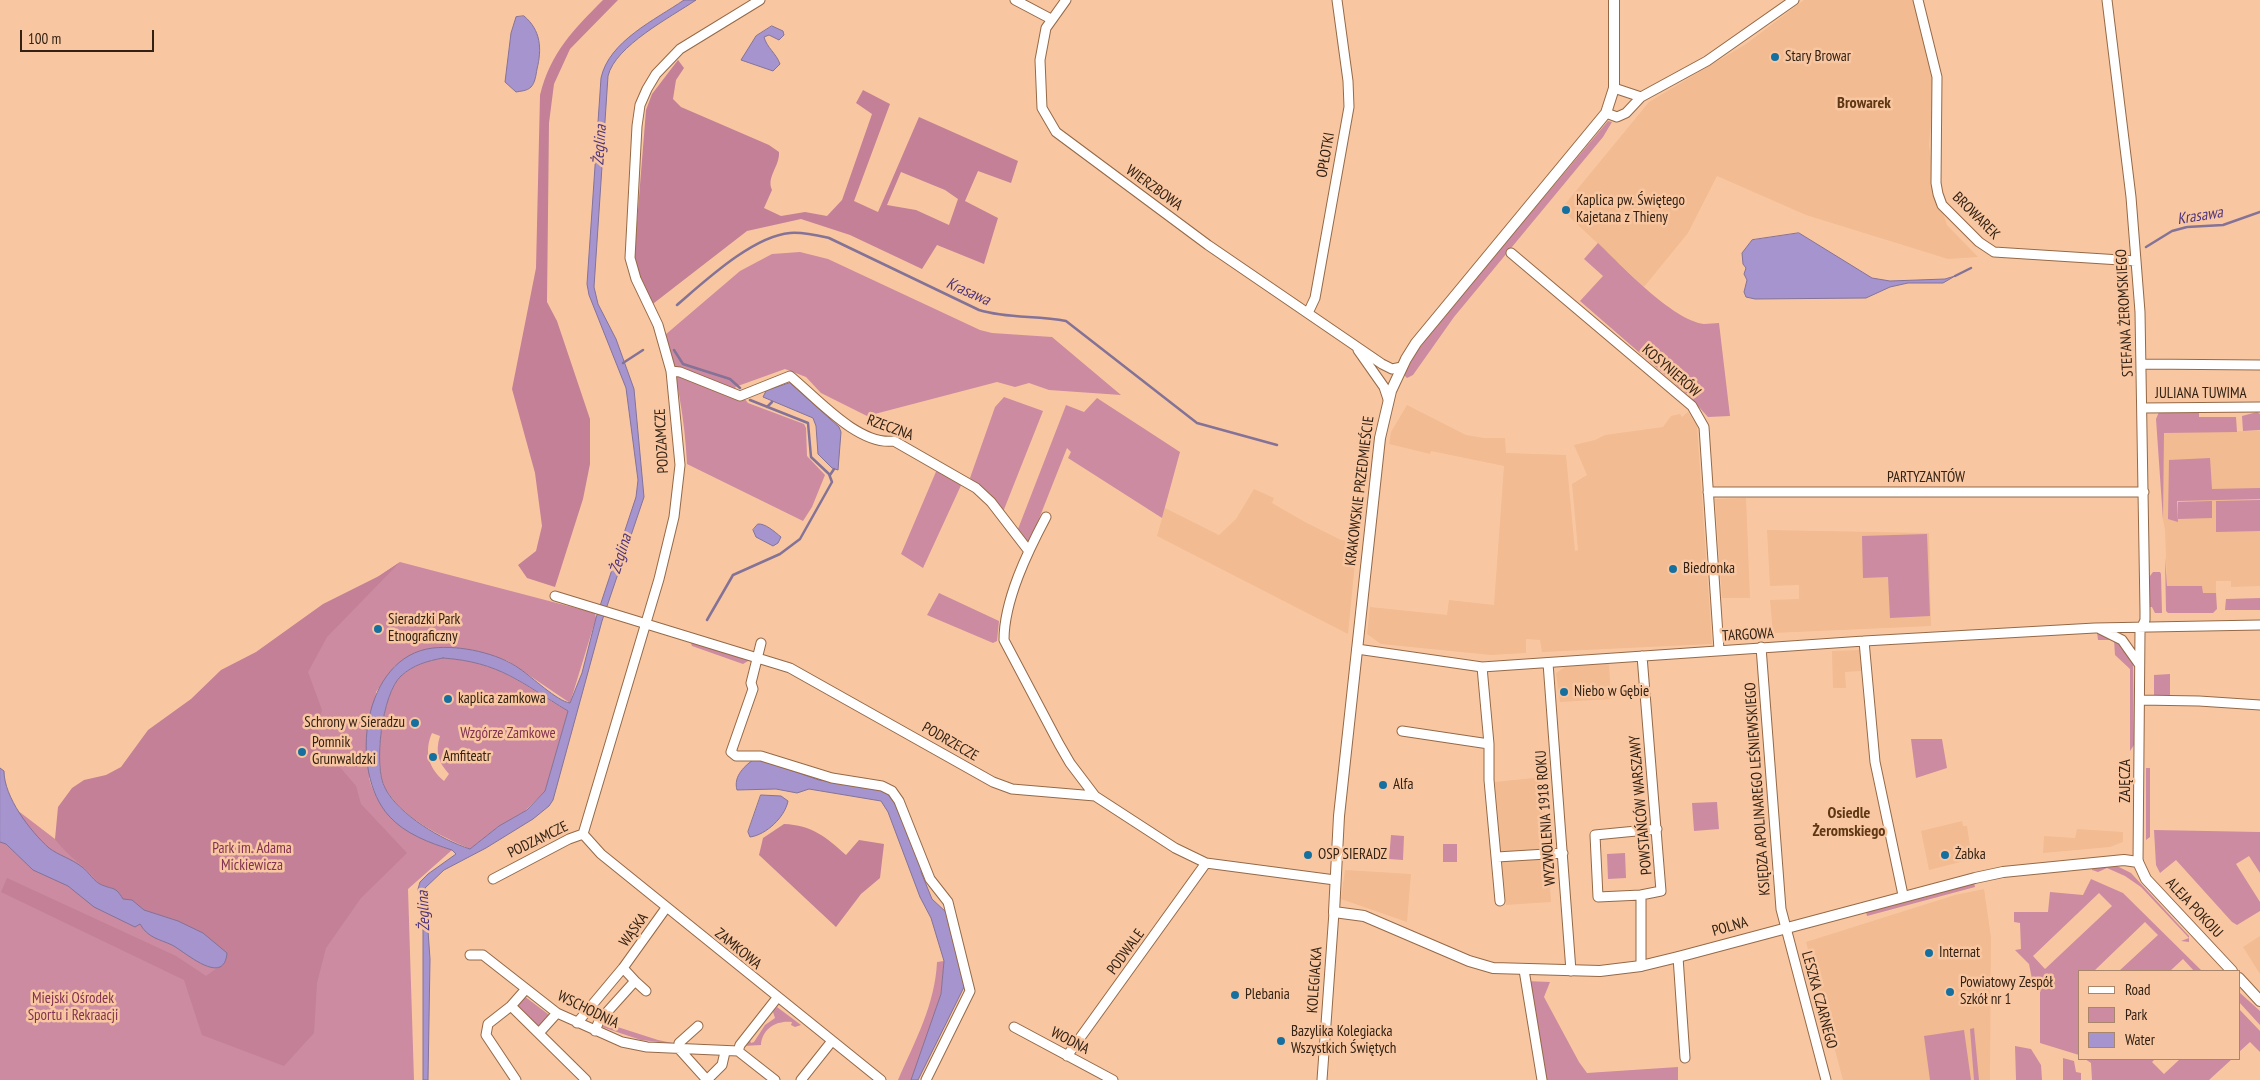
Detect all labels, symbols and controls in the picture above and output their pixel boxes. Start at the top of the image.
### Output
scale bar [22,20,156,52]
text: 100 m [28,29,61,48]
place label: Stary Browar [1785,48,1851,66]
marker: Stary Browar [1769,51,1781,63]
district label: Browarek [1837,93,1891,113]
water label: Żeglina [589,124,611,166]
street label: OPŁOTKI [1313,131,1339,179]
street label: WIERZBOWA [1122,162,1186,214]
street label: BROWAREK [1949,189,2003,243]
place label: Kaplica pw. Świętego Kajetana z Thieny [1576,192,1685,227]
water label: Krasawa [2176,203,2224,229]
marker: Kaplica pw. Świętego Kajetana z Thieny [1560,204,1572,216]
street label: STEFANA ŻEROMSKIEGO [2113,249,2137,377]
water label: Krasawa [943,274,993,310]
street label: KOSYNIERÓW [1638,341,1704,401]
street label: JULIANA TUWIMA [2155,385,2247,403]
street label: PODZAMCZE [651,408,673,474]
street label: RZECZNA [864,411,916,445]
street label: KRAKOWSKIE PRZEDMIEŚCIE [1342,415,1378,567]
street label: PARTYZANTÓW [1887,469,1965,487]
water label: Żeglina [606,532,636,576]
place label: Biedronka [1683,560,1735,578]
marker: Biedronka [1667,563,1679,575]
place label: Sieradzki Park Etnograficzny [388,611,460,646]
marker: Sieradzki Park Etnograficzny [372,623,384,635]
street label: TARGOWA [1722,625,1774,645]
street label: KSIĘDZA APOLINAREGO LEŚNIEWSKIEGO [1742,682,1774,896]
place label: Niebo w Gębie [1574,683,1649,701]
marker: Niebo w Gębie [1558,686,1570,698]
place label: kaplica zamkowa [458,690,546,708]
marker: kaplica zamkowa [442,693,454,705]
place label: Schrony w Sieradzu [304,714,405,732]
marker: Schrony w Sieradzu [409,717,421,729]
street label: PODRZECZE [919,719,981,765]
park label: Wzgórze Zamkowe [460,725,556,743]
place label: Pomnik Grunwaldzki [312,734,376,769]
street label: POWSTAŃCÓW WARSZAWY [1626,734,1656,876]
marker: Pomnik Grunwaldzki [296,746,308,758]
place label: Amfiteatr [443,748,491,766]
street label: WYZWOLENIA 1918 ROKU [1532,750,1560,886]
marker: Amfiteatr [427,751,439,763]
street label: ZAJĘCZA [2117,759,2135,803]
place label: Alfa [1393,776,1413,794]
marker: Alfa [1377,779,1389,791]
district label: Osiedle Żeromskiego [1813,803,1885,841]
street label: PODZAMCZE [505,818,571,862]
park label: Park im. Adama Mickiewicza [212,840,292,875]
place label: OSP SIERADZ [1318,846,1387,864]
place label: Żabka [1955,846,1986,864]
marker: OSP SIERADZ [1302,849,1314,861]
marker: Żabka [1939,849,1951,861]
street label: ALEJA POKOJU [2162,874,2226,942]
water label: Żeglina [414,890,434,932]
street label: WĄSKA [616,910,652,950]
street label: POLNA [1710,913,1750,941]
street label: ZAMKOWA [711,925,765,973]
street label: PODWALE [1103,926,1149,978]
place label: Internat [1939,944,1980,962]
street label: KOLEGIACKA [1304,946,1326,1014]
marker: Internat [1923,947,1935,959]
street label: LESZKA CZARNEGO [1797,949,1841,1051]
legend [2078,970,2240,1060]
place label: Powiatowy Zespół Szkół nr 1 [1960,974,2053,1009]
text: Road [2125,980,2151,999]
place label: Plebania [1245,986,1290,1004]
marker: Powiatowy Zespół Szkół nr 1 [1944,986,1956,998]
street label: WSCHODNIA [554,987,622,1033]
marker: Plebania [1229,989,1241,1001]
park label: Miejski Ośrodek Sportu i Rekraacji [28,990,118,1025]
text: Park [2125,1005,2147,1024]
street label: WODNA [1048,1023,1092,1059]
place label: Bazylika Kolegiacka Wszystkich Świętych [1291,1023,1396,1058]
text: Water [2125,1030,2155,1049]
marker: Bazylika Kolegiacka Wszystkich Świętych [1275,1035,1287,1047]

